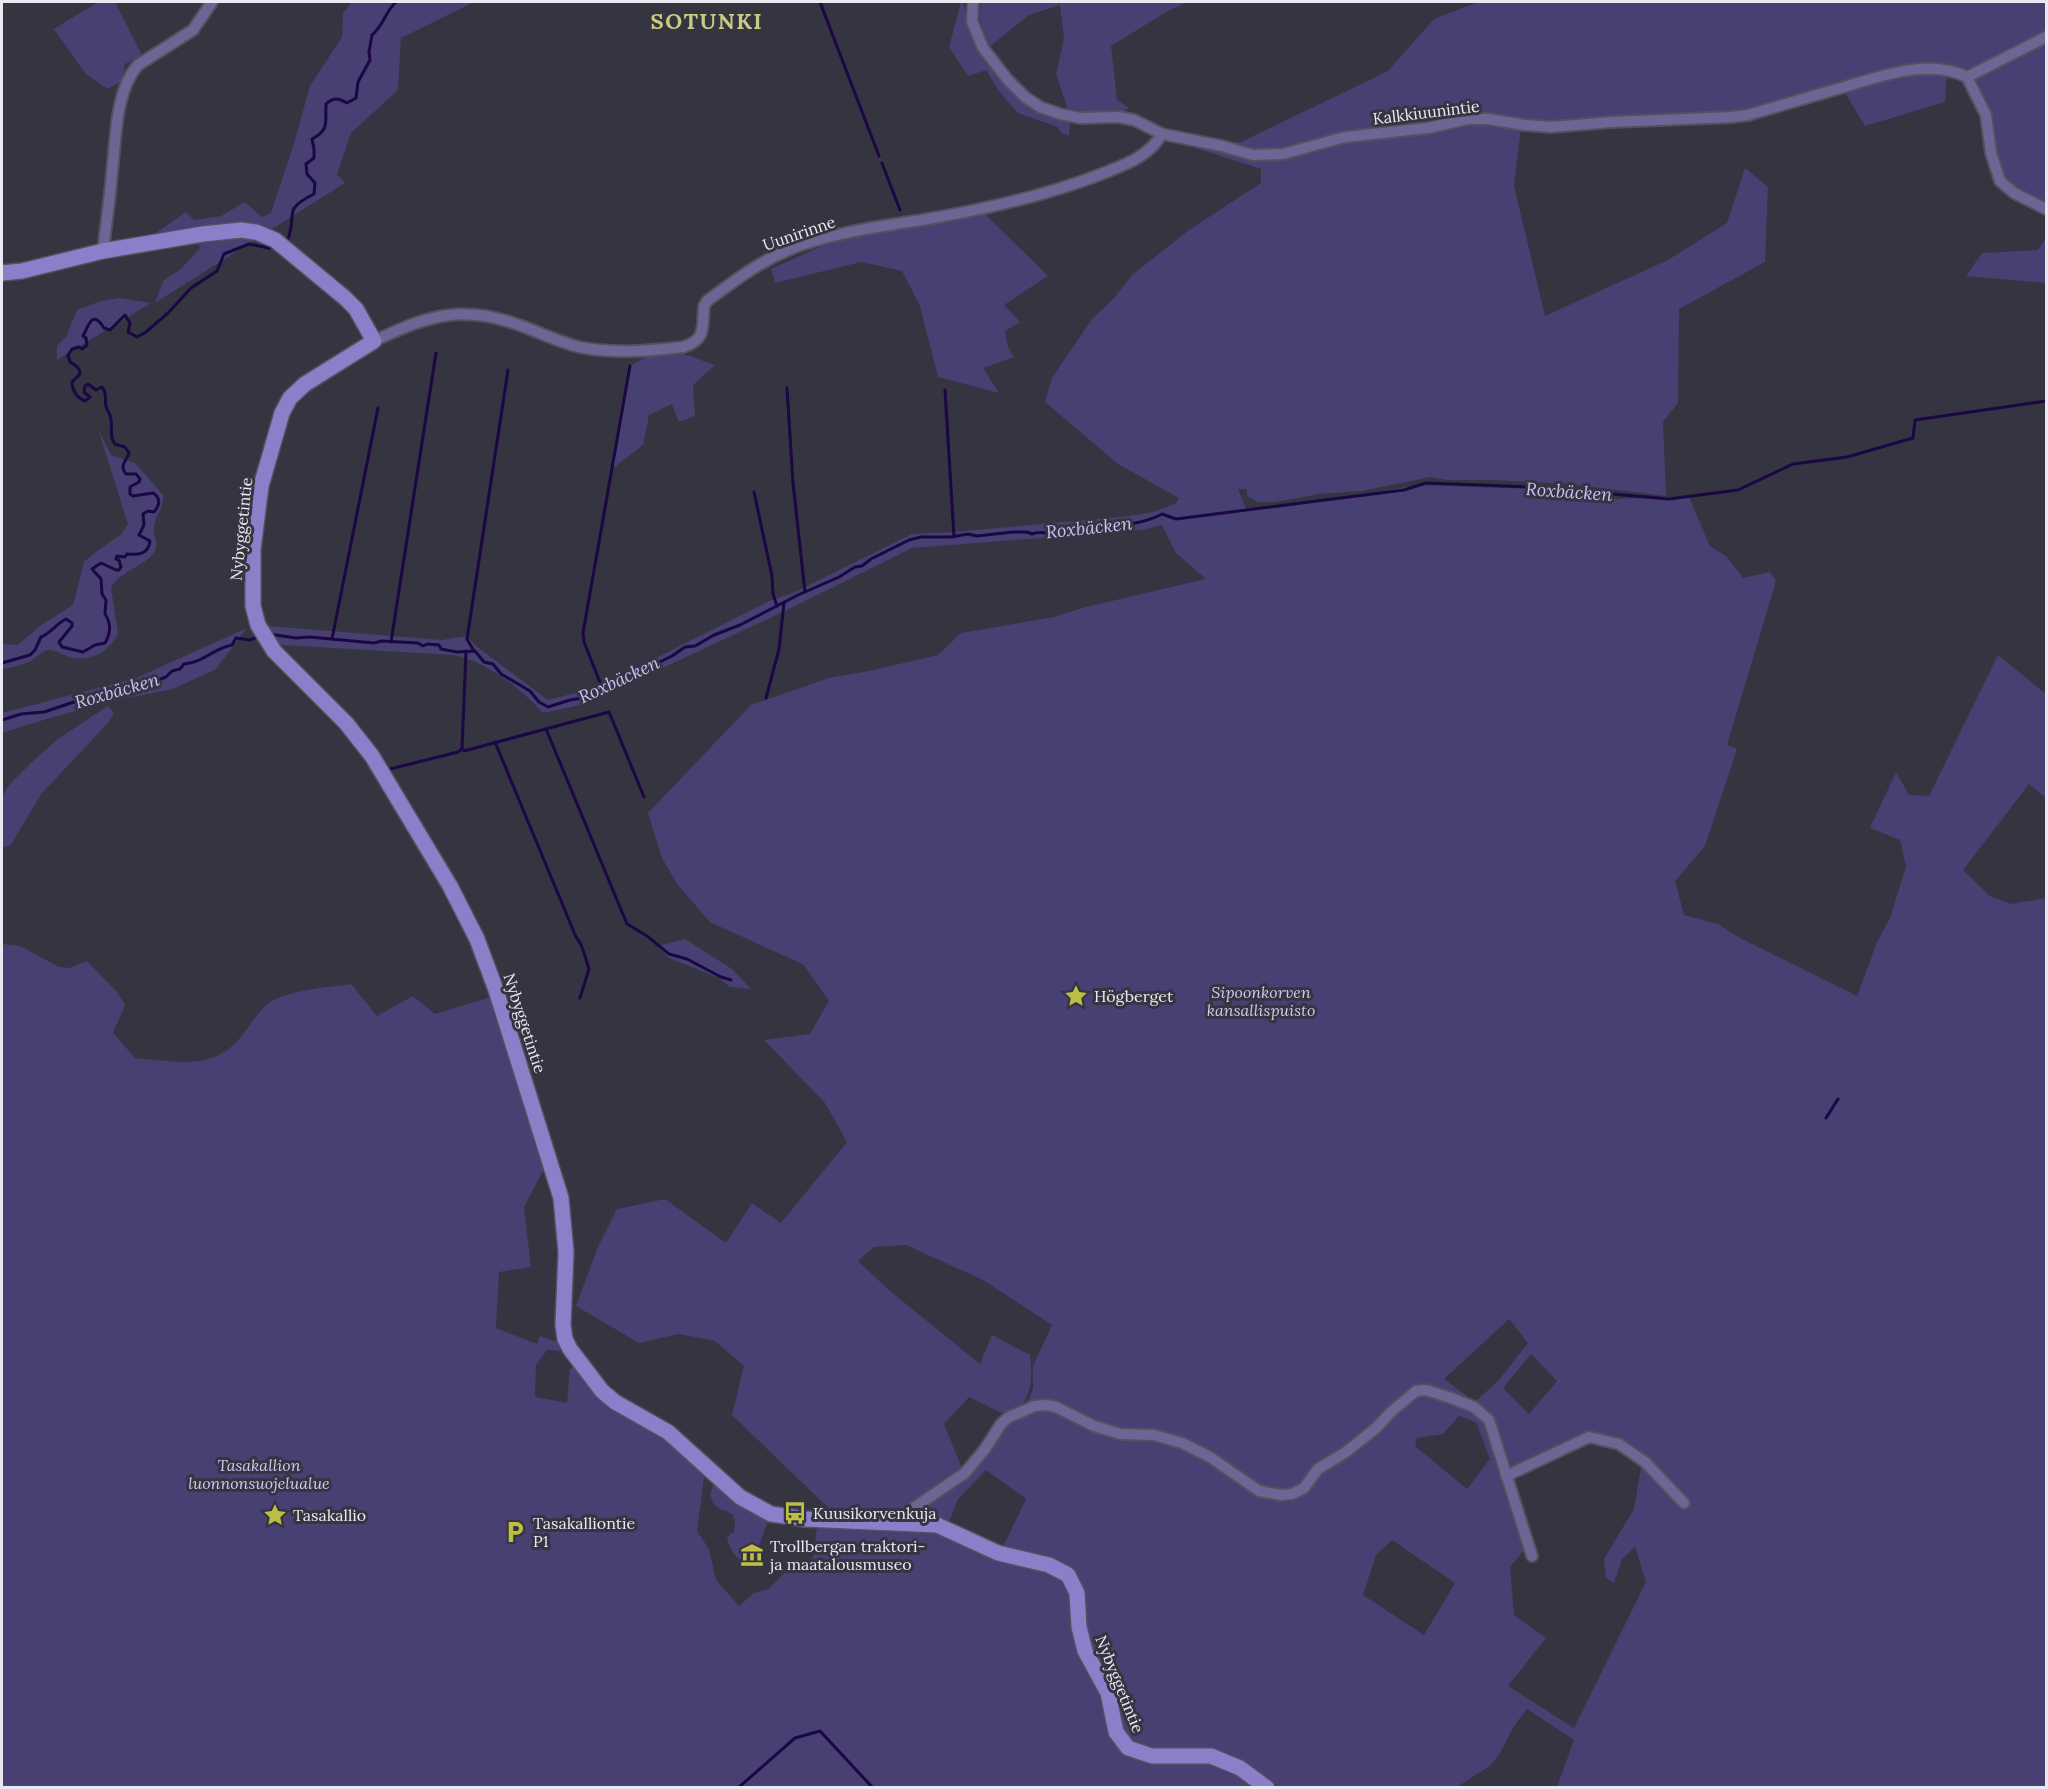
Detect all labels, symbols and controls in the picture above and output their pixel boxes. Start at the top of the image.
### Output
district label: SOTUNKI [651,7,763,35]
street label: Kalkkiuunintie [1371,95,1481,128]
street label: Uunirinne [760,211,838,255]
street label: Nybyggetintie [226,476,256,582]
water label: Roxbäcken [1525,477,1613,506]
water label: Roxbäcken [1045,512,1133,543]
water label: Roxbäcken [575,651,663,708]
water label: Roxbäcken [72,668,162,714]
street label: Nybyggetintie [499,971,551,1076]
park label: Sipoonkorven kansallispuisto [1207,982,1315,1020]
place icon: Högberget [1063,983,1089,1009]
place label: Högberget [1094,986,1174,1006]
park label: Tasakallion luonnonsuojelualue [188,1455,330,1493]
bus stop icon: Kuusikorvenkuja [782,1500,808,1526]
place icon: Tasakallio [262,1502,288,1528]
place label: Kuusikorvenkuja [813,1503,937,1523]
place label: Tasakallio [293,1505,366,1525]
place label: Tasakalliontie P1 [533,1513,635,1551]
parking icon: Tasakalliontie P1 [502,1519,528,1545]
place label: Trollbergan traktori- ja maatalousmuseo [768,1536,925,1574]
museum icon: Trollbergan traktori- ja maatalousmuseo [739,1542,765,1568]
street label: Nybyggetintie [1091,1632,1149,1736]

